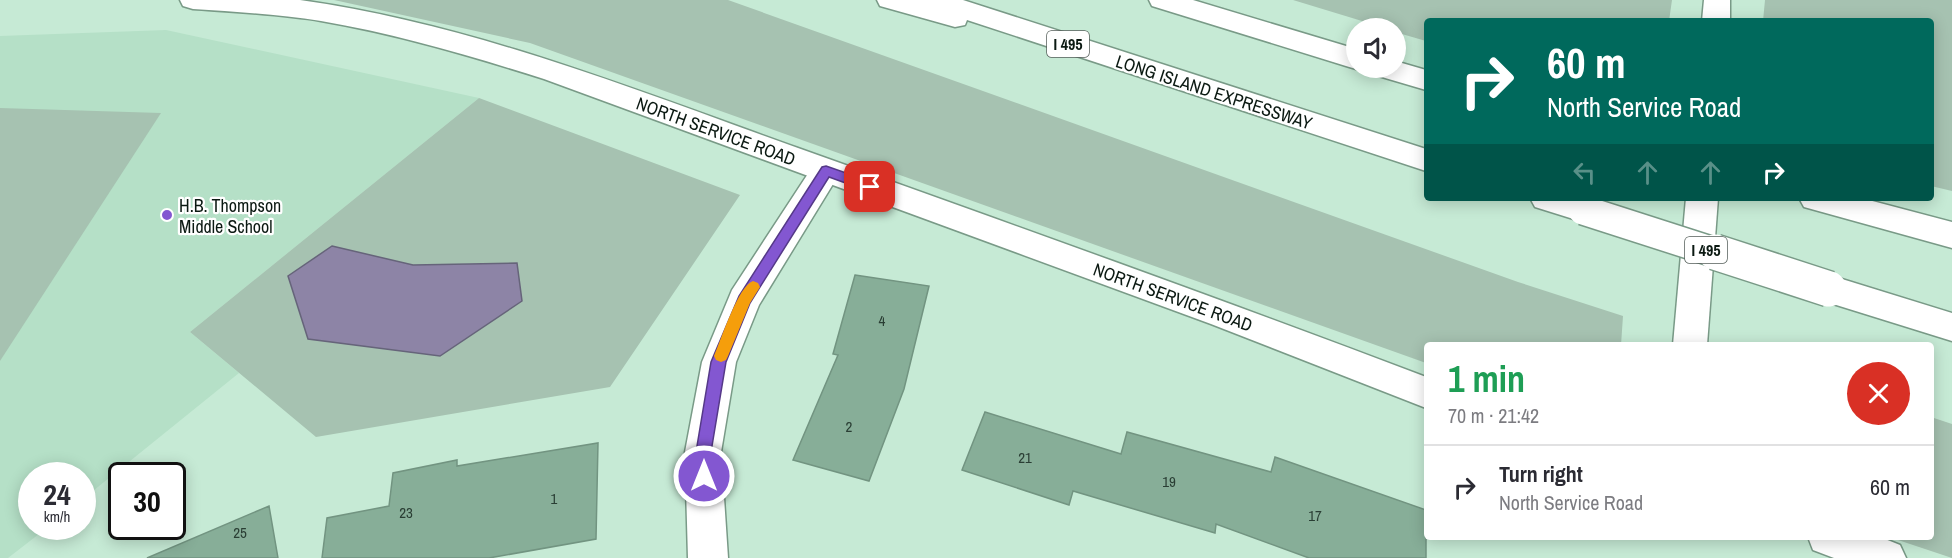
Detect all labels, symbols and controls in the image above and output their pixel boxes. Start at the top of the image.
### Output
map controls [1346,18,1406,78]
button: sound [1346,18,1406,78]
road number: I 495 [1047,31,1089,57]
text: 60 m [1547,35,1626,91]
icon: right [1448,42,1526,120]
street label: LONG ISLAND EXPRESSWAY [1113,48,1316,136]
text: North Service Road [1547,89,1741,125]
street label: NORTH SERVICE ROAD [633,91,799,171]
icon: left [1568,156,1601,189]
icon: ahead [1631,156,1664,189]
icon: ahead [1694,156,1727,189]
icon: right [1757,156,1790,189]
pin [844,161,895,212]
icon: arrive [853,170,886,203]
place label: H.B. Thompson Middle School [179,193,281,239]
marker: H.B. Thompson Middle School [160,208,174,222]
road number: I 495 [1685,237,1727,263]
street label: NORTH SERVICE ROAD [1090,257,1256,337]
house number: 4 [879,310,886,331]
text: 1 min [1448,355,1525,403]
button: close [1847,362,1910,425]
text: 70 m · 21:42 [1448,402,1539,429]
house number: 2 [846,416,853,437]
position arrow [672,444,736,508]
house number: 21 [1018,447,1032,468]
text: Turn right [1499,459,1583,489]
speed limit sign: 30 [108,462,186,540]
house number: 19 [1162,471,1176,492]
icon: right [1448,471,1481,504]
text: 60 m [1870,472,1910,502]
text: 24 [43,474,71,514]
house number: 1 [551,488,558,509]
text: North Service Road [1499,489,1643,516]
house number: 23 [399,502,413,523]
house number: 17 [1308,505,1322,526]
text: km/h [44,506,70,527]
house number: 25 [233,522,247,543]

